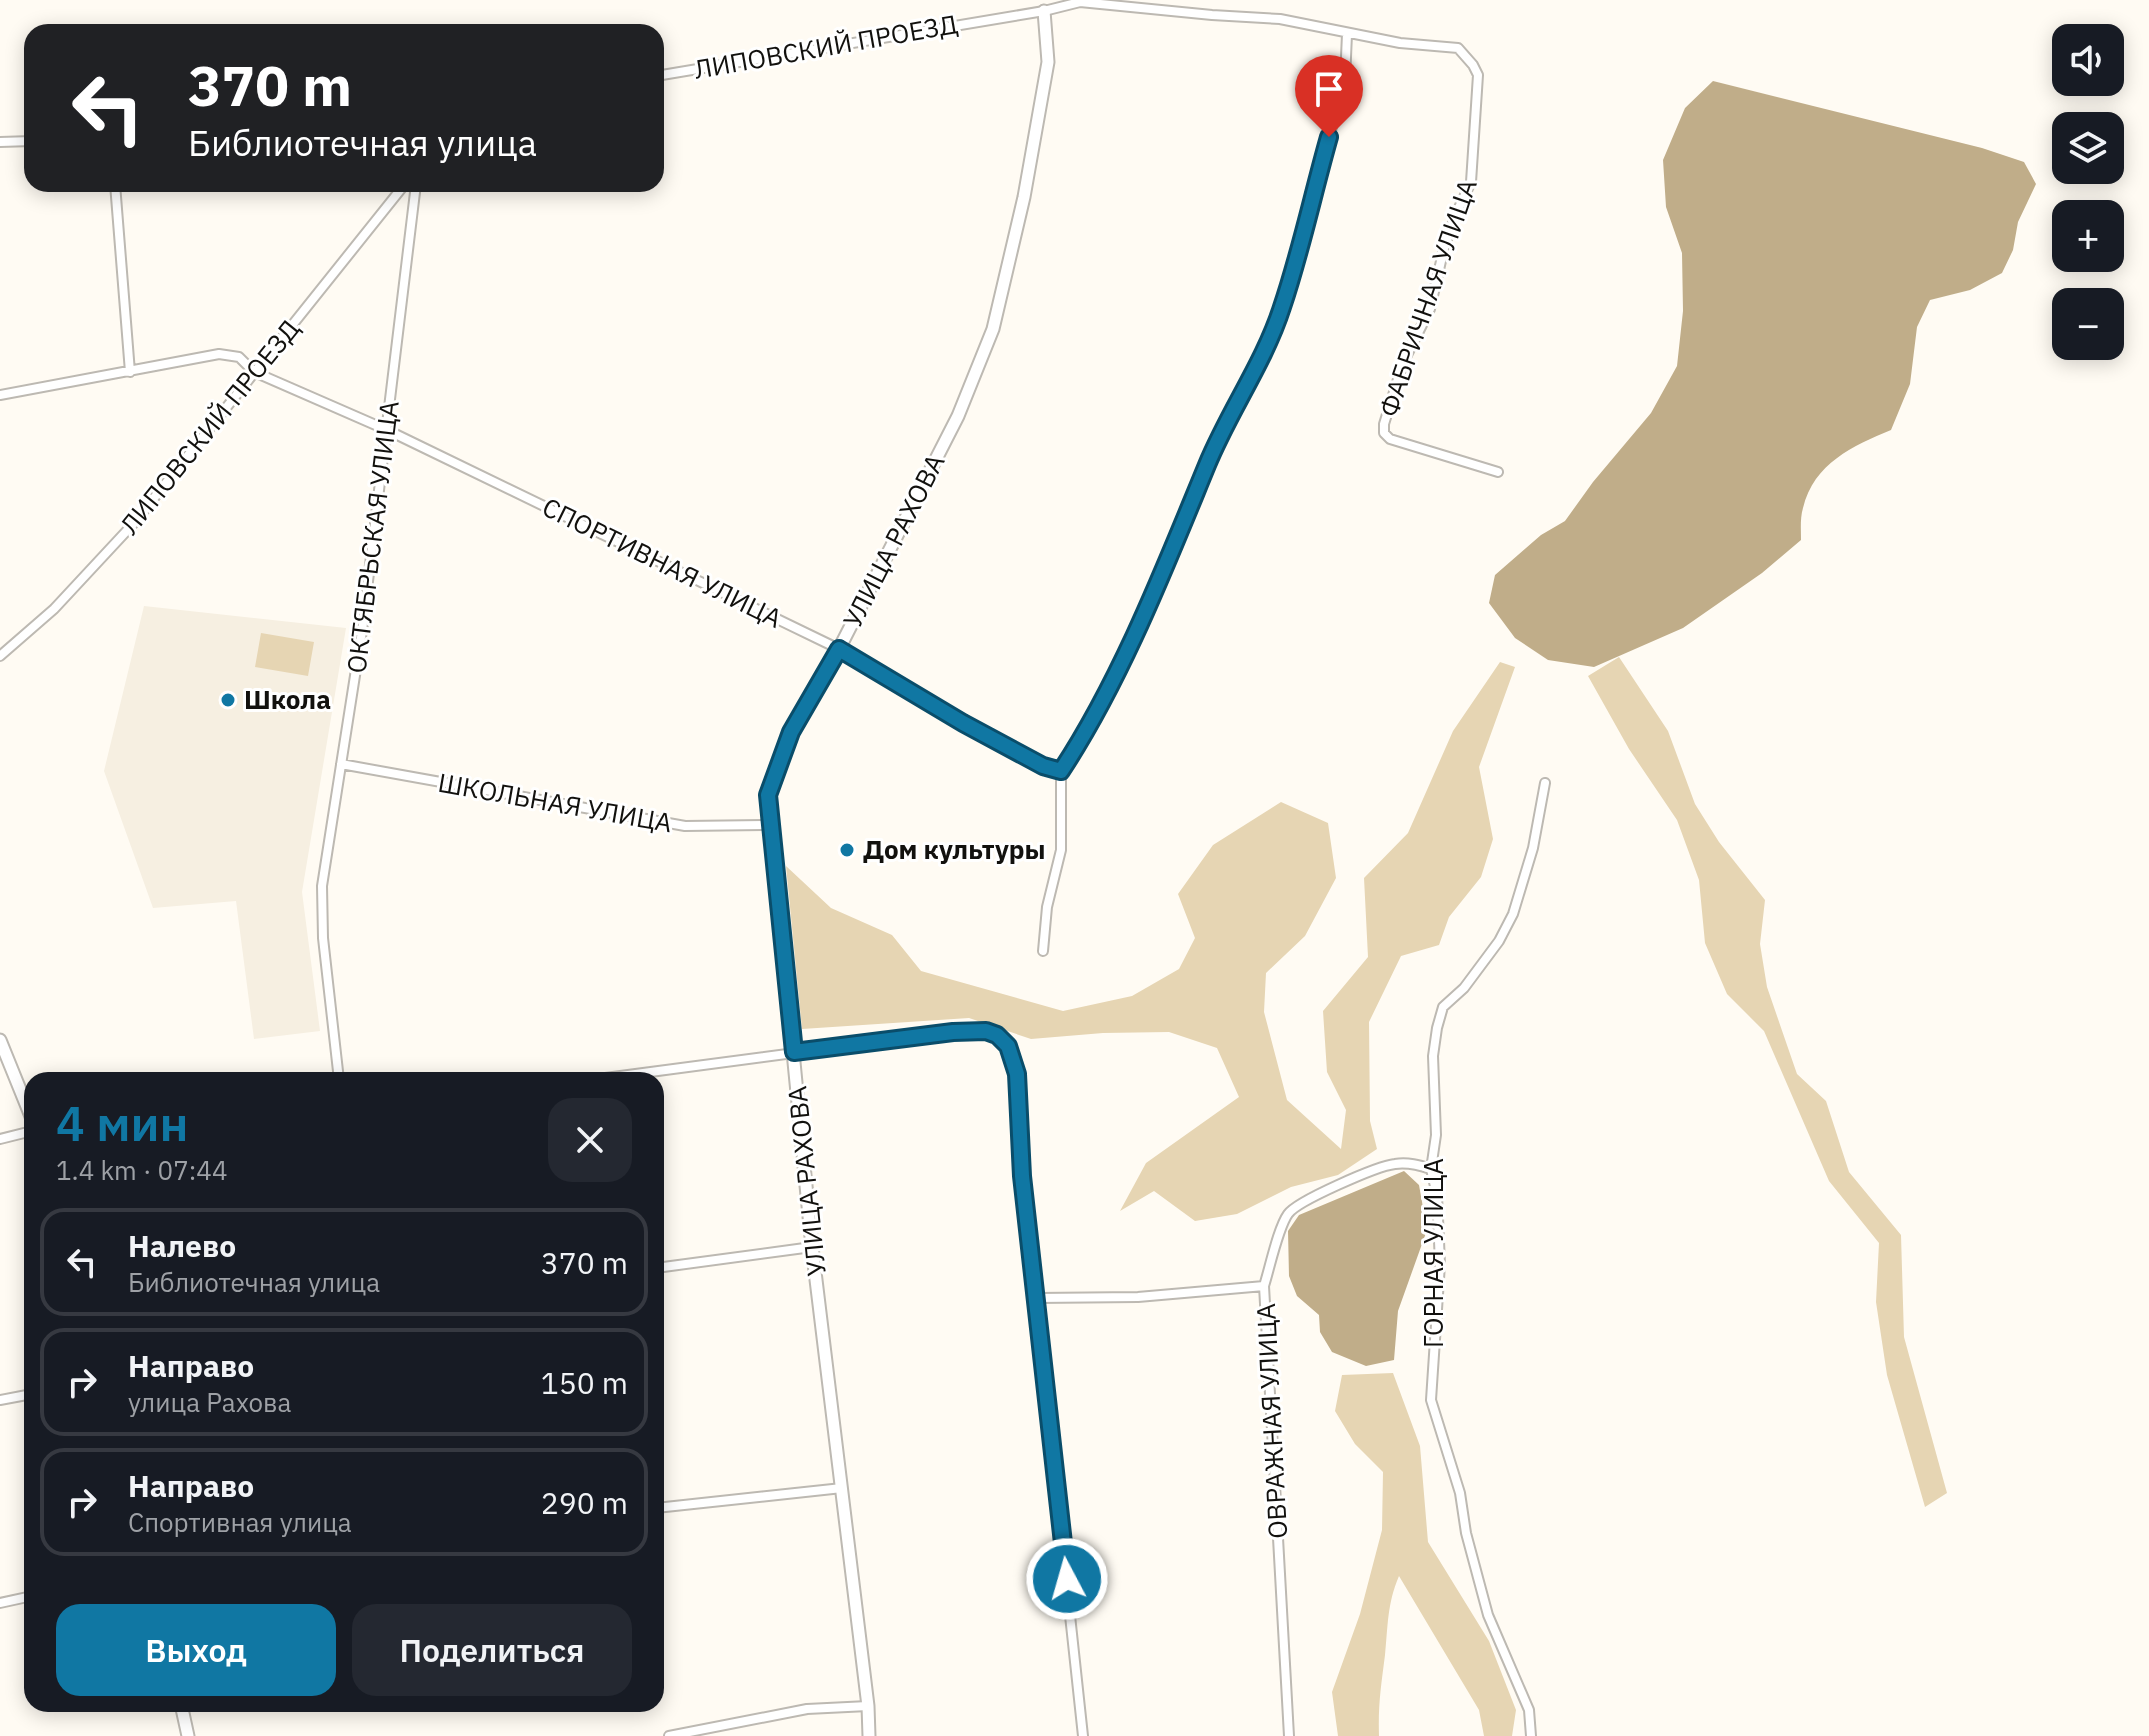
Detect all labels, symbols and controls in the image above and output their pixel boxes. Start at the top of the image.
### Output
street label: ЛИПОВСКИЙ ПРОЕЗД [691,6,960,86]
map controls [2052,24,2124,360]
button: sound [2052,24,2124,96]
text: 370 m [188,49,352,121]
pin [1295,55,1363,137]
icon: left [56,56,160,160]
icon: arrive [1307,67,1351,111]
button: layers [2052,112,2124,184]
text: Библиотечная улица [188,119,537,166]
street label: ФАБРИЧНАЯ УЛИЦА [1370,174,1484,421]
button: + [2052,200,2124,272]
button: − [2052,288,2124,360]
street label: ЛИПОВСКИЙ ПРОЕЗД [112,312,307,541]
street label: ОКТЯБРЬСКАЯ УЛИЦА [338,398,406,675]
street label: УЛИЦА РАХОВА [835,448,952,633]
street label: СПОРТИВНАЯ УЛИЦА [537,489,788,635]
place label: Школа [244,682,331,716]
marker: Школа [219,691,237,709]
street label: ШКОЛЬНАЯ УЛИЦА [435,765,675,839]
place label: Дом культуры [863,832,1046,866]
marker: Дом культуры [838,841,856,859]
street label: УЛИЦА РАХОВА [779,1084,833,1278]
text: 4 мин [56,1092,189,1154]
button: close [548,1098,632,1182]
text: 1.4 km · 07:44 [56,1153,228,1187]
street label: ГОРНАЯ УЛИЦА [1416,1158,1450,1348]
text: Налево [128,1226,236,1265]
icon: left [60,1240,104,1284]
text: 370 m [541,1243,628,1282]
text: Библиотечная улица [128,1265,380,1299]
street label: ОВРАЖНАЯ УЛИЦА [1248,1302,1294,1540]
text: Направо [128,1346,254,1385]
icon: right [60,1360,104,1404]
text: 150 m [541,1363,628,1402]
text: улица Рахова [128,1385,291,1419]
text: Направо [128,1466,254,1505]
icon: right [60,1480,104,1524]
text: 290 m [541,1483,628,1522]
text: Спортивная улица [128,1505,352,1539]
position arrow [1025,1537,1109,1621]
button: Выход [56,1604,336,1696]
button: Поделиться [352,1604,632,1696]

